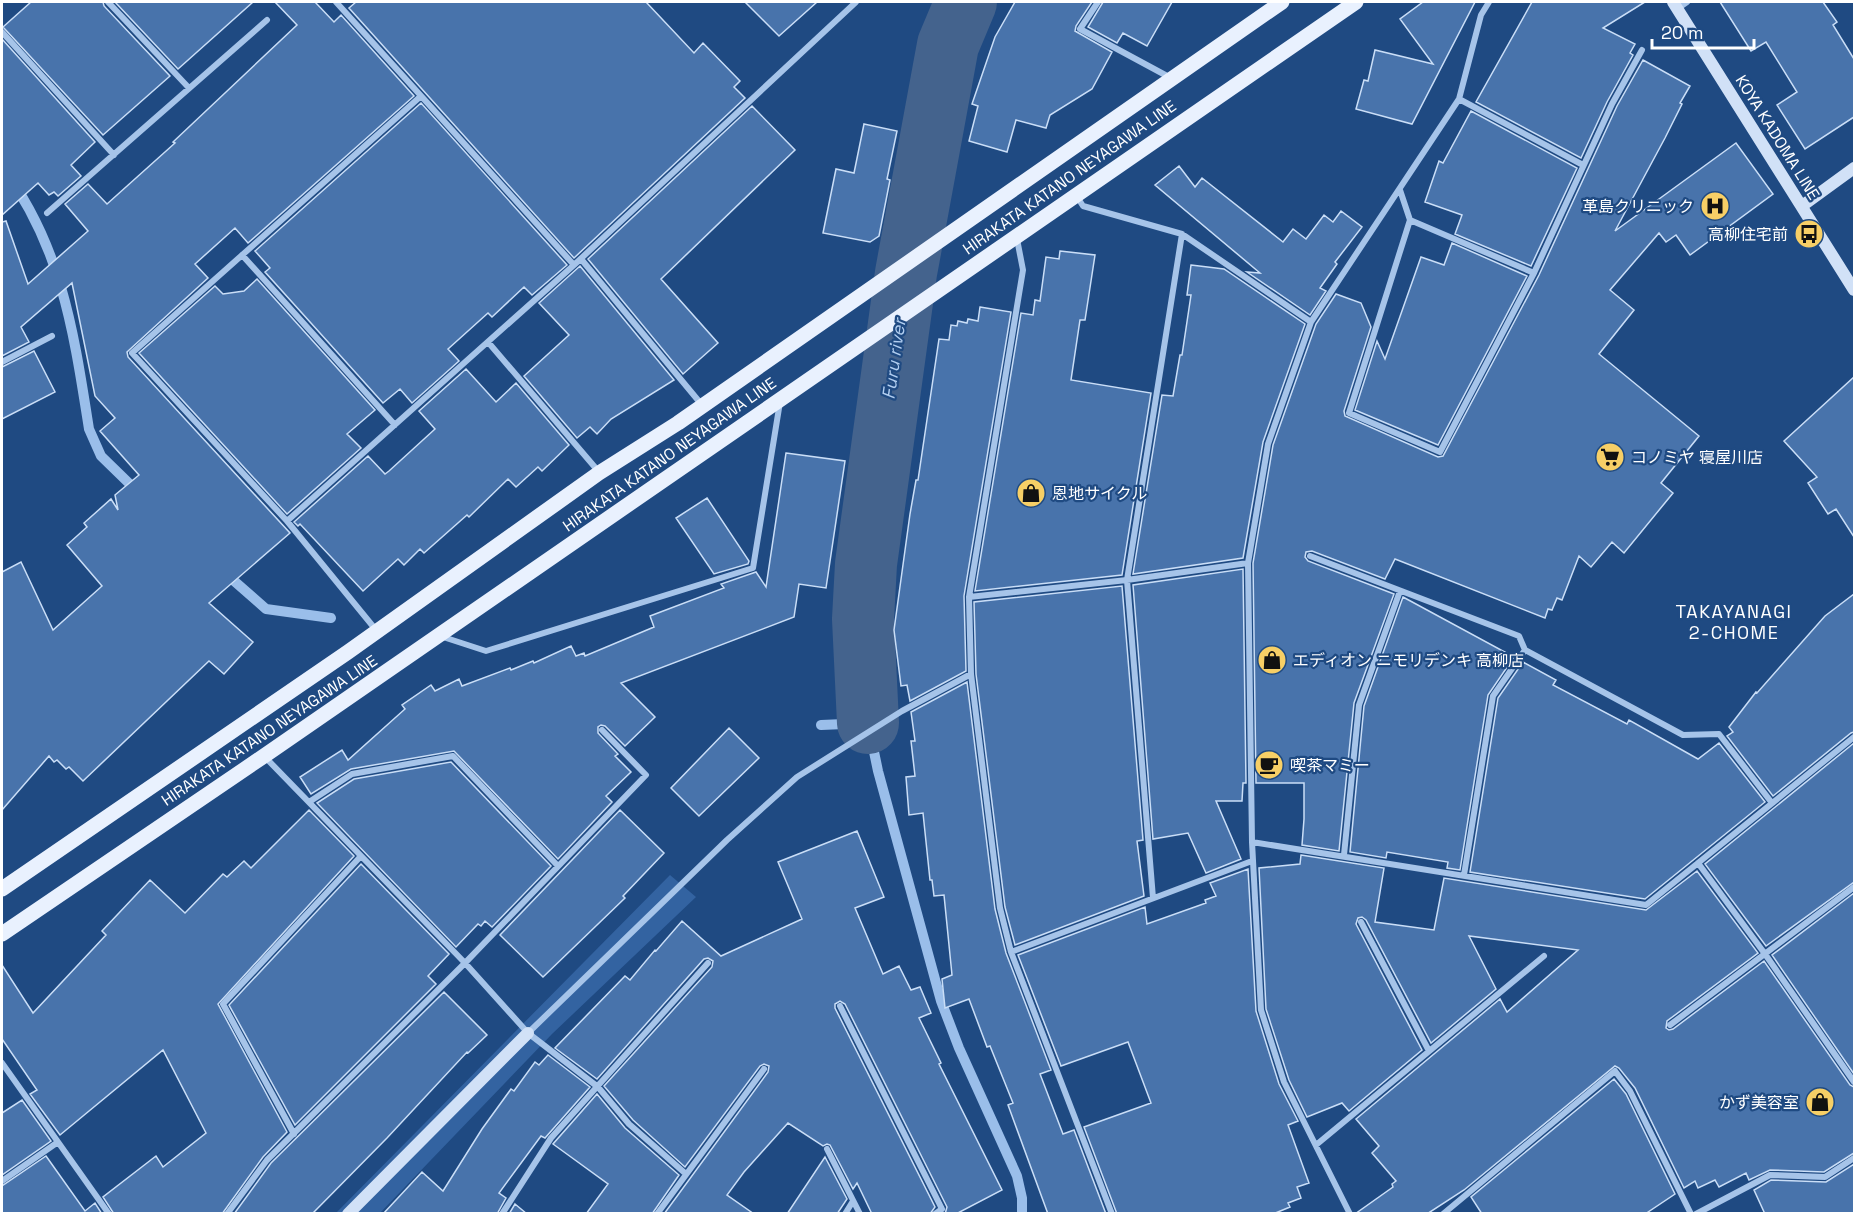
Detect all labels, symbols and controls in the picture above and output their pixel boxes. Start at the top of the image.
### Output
scale bar [1652,12,1754,50]
text: 20 m [1661,21,1704,44]
street label: KOYA KADOMA LINE [1731,71,1824,204]
street label: HIRAKATA KATANO NEYAGAWA LINE [958,95,1180,259]
hospital icon: 革島クリニック [1699,190,1731,222]
place label: 革島クリニック [1582,196,1694,217]
bus stop icon: 高柳住宅前 [1793,218,1825,250]
place label: 高柳住宅前 [1708,224,1788,245]
water label: Furu river [876,315,911,401]
street label: HIRAKATA KATANO NEYAGAWA LINE [558,372,780,536]
supermarket icon: コノミヤ 寝屋川店 [1594,441,1626,473]
place label: コノミヤ 寝屋川店 [1631,447,1763,468]
shop icon: 恩地サイクル [1015,477,1047,509]
place label: 恩地サイクル [1052,483,1147,504]
district label: TAKAYANAGI 2-CHOME [1676,600,1792,644]
shop icon: エディオン ニモリデンキ 高柳店 [1256,644,1288,676]
street label: HIRAKATA KATANO NEYAGAWA LINE [157,650,381,811]
place label: エディオン ニモリデンキ 高柳店 [1293,650,1524,671]
cafe icon: 喫茶マミー [1253,749,1285,781]
place label: 喫茶マミー [1290,755,1370,776]
shop icon: かず美容室 [1804,1086,1836,1118]
place label: かず美容室 [1719,1092,1799,1113]

